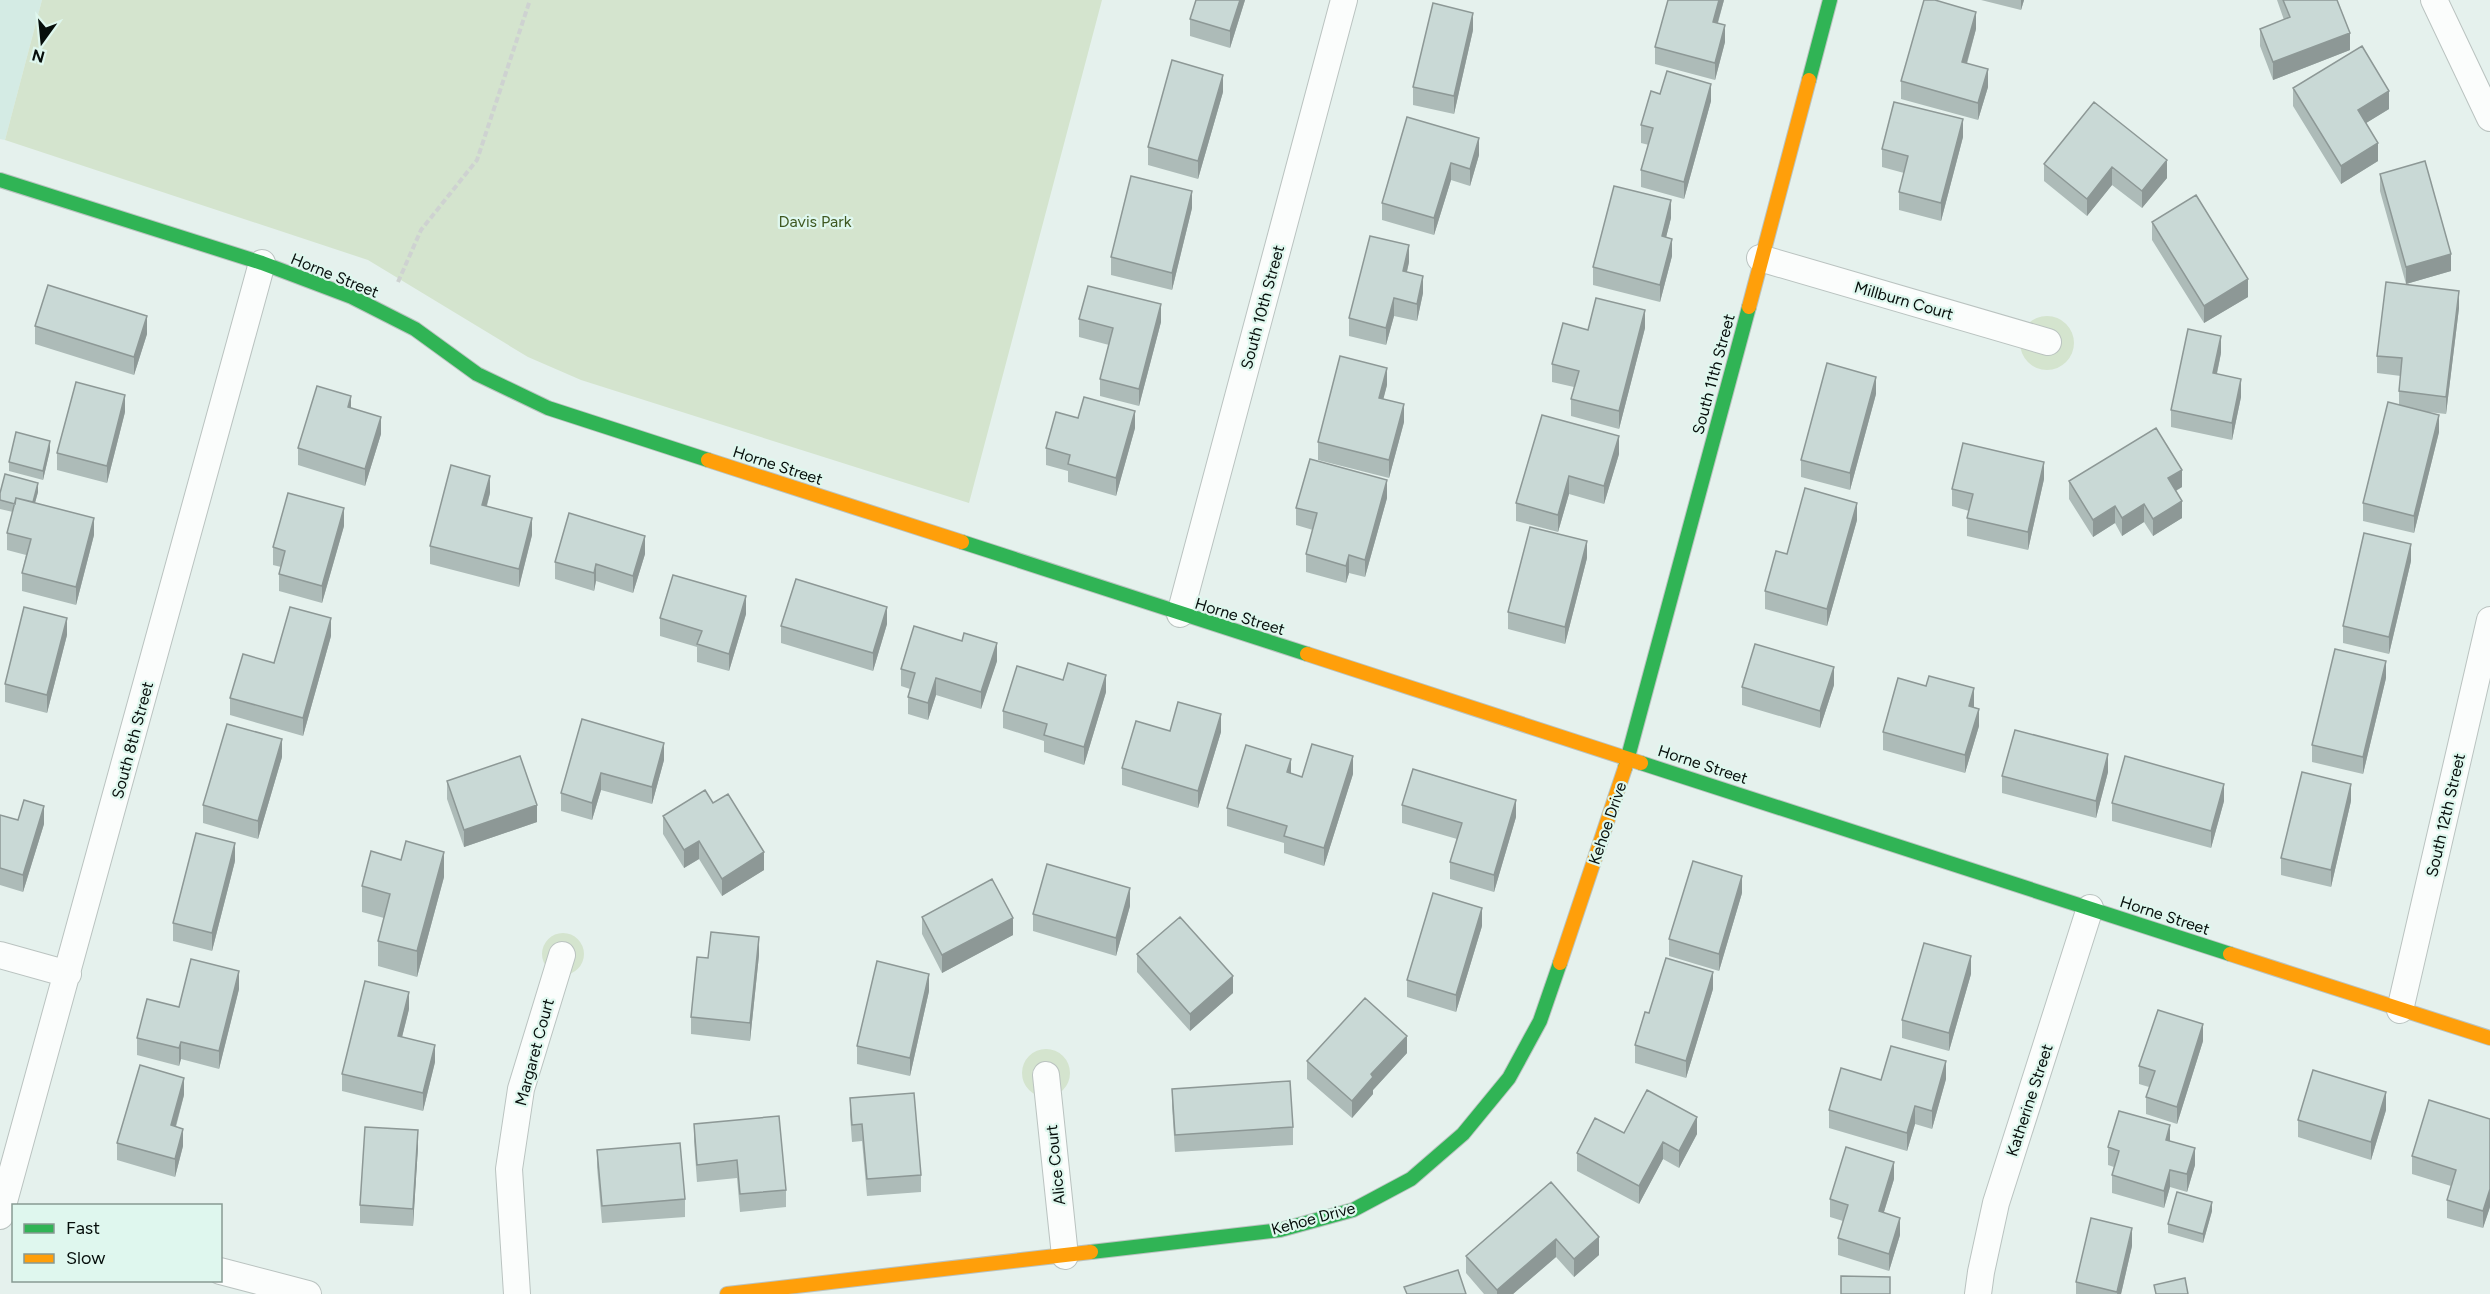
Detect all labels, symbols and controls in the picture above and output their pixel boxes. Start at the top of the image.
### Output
north arrow [12,12,72,72]
text: N [30,45,47,67]
park label: Davis Park [779,212,852,231]
street label: South 10th Street [1237,243,1288,371]
street label: Horne Street [288,249,382,302]
street label: Millburn Court [1852,277,1956,324]
street label: South 11th Street [1688,312,1739,436]
street label: Horne Street [731,442,825,489]
street label: Horne Street [1193,594,1287,639]
street label: South 8th Street [108,679,157,801]
street label: Horne Street [1656,741,1750,788]
street label: South 12th Street [2422,751,2469,879]
street label: Kehoe Drive [1584,779,1631,867]
street label: Horne Street [2118,892,2212,939]
street label: Margaret Court [511,997,558,1108]
street label: Katherine Street [2002,1042,2057,1159]
street label: Alice Court [1042,1124,1069,1206]
street label: Kehoe Drive [1269,1198,1357,1239]
legend [12,1204,222,1282]
text: Fast [66,1217,100,1239]
text: Slow [66,1247,105,1269]

